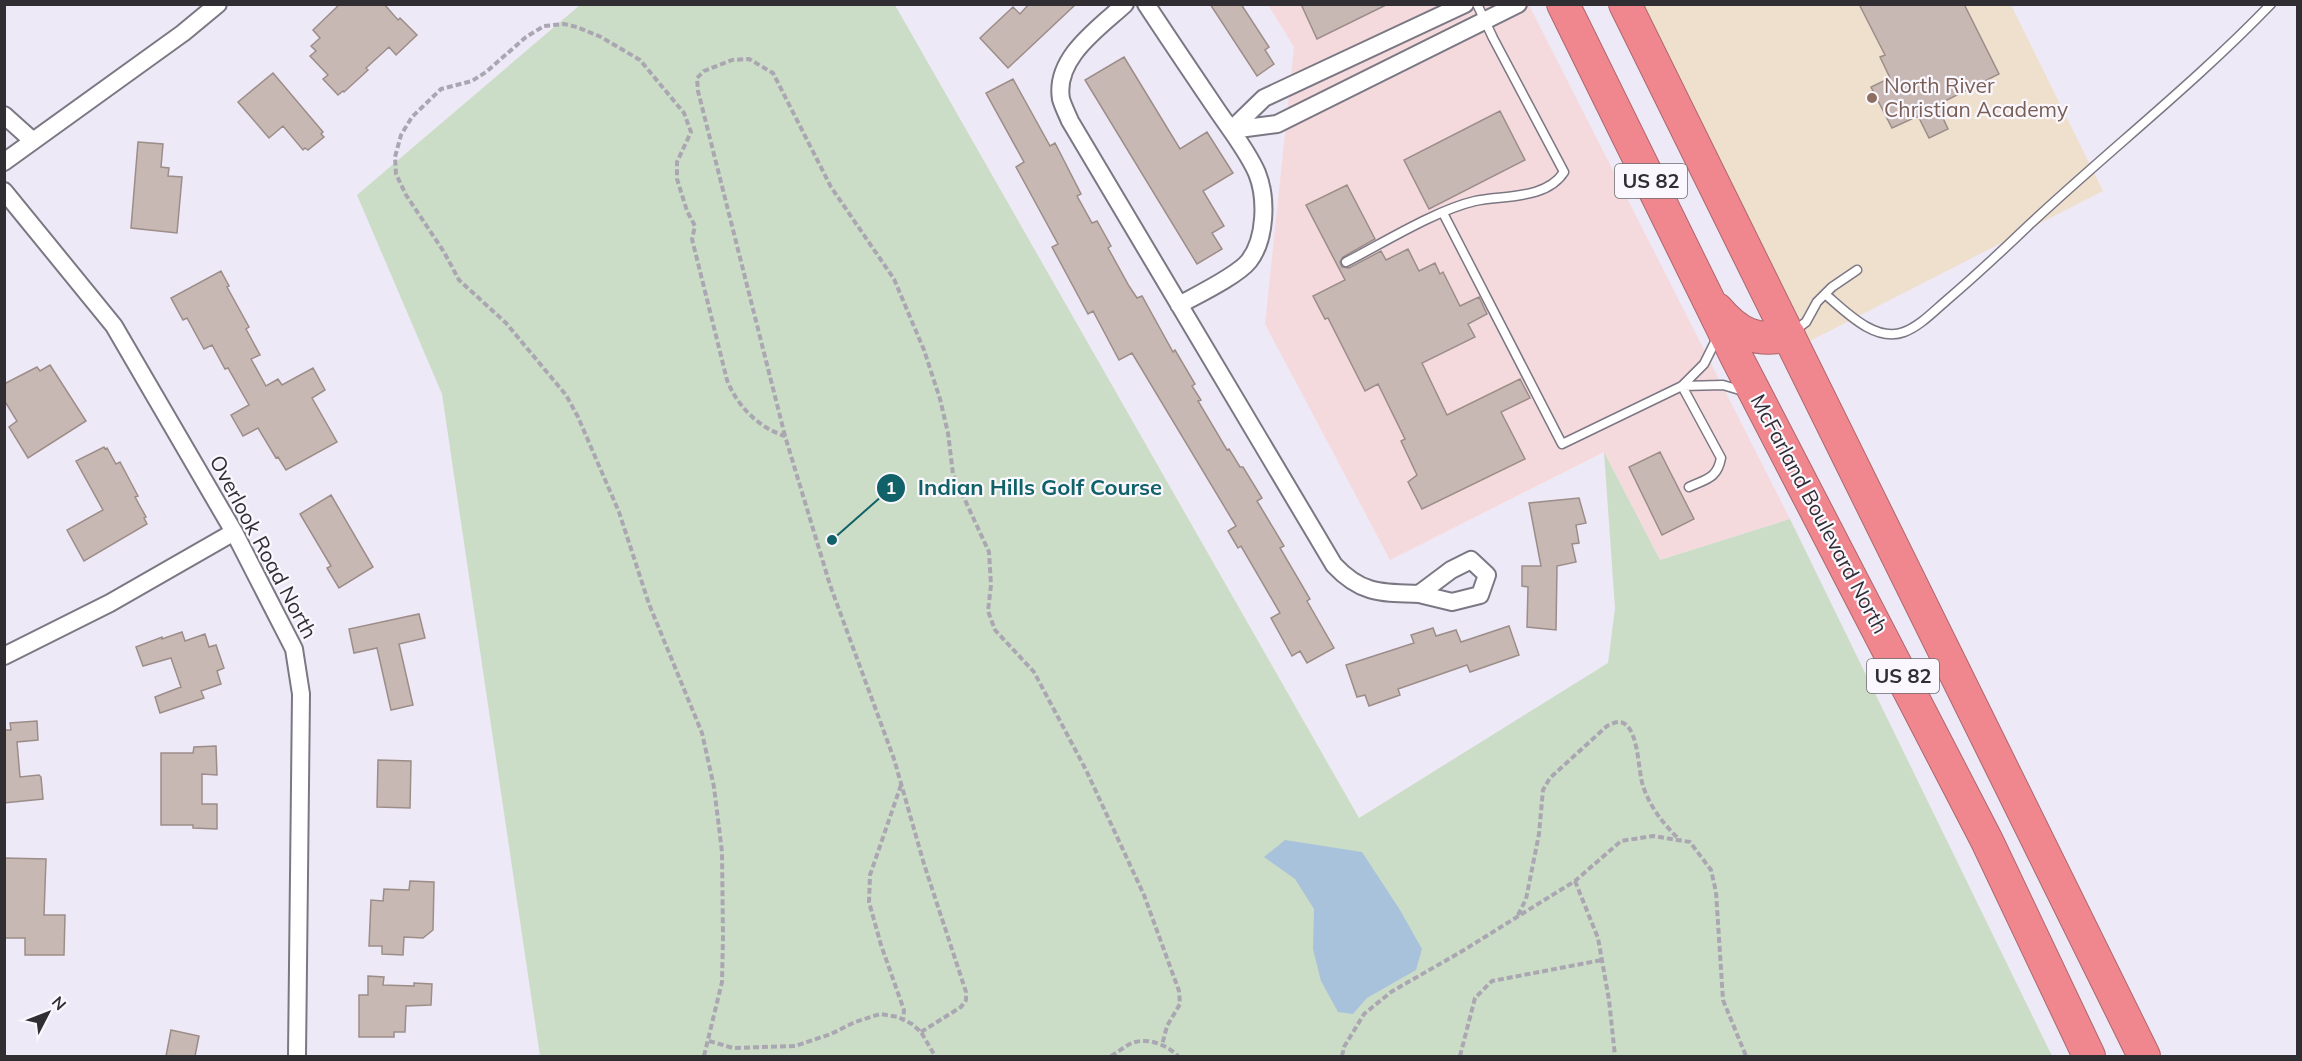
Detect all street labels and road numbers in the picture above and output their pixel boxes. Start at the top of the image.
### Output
road number: US 82 [1615,164,1687,198]
street label: McFarland Boulevard North [1746,389,1894,638]
street label: Overlook Road North [205,450,323,643]
road number: US 82 [1867,659,1939,693]

